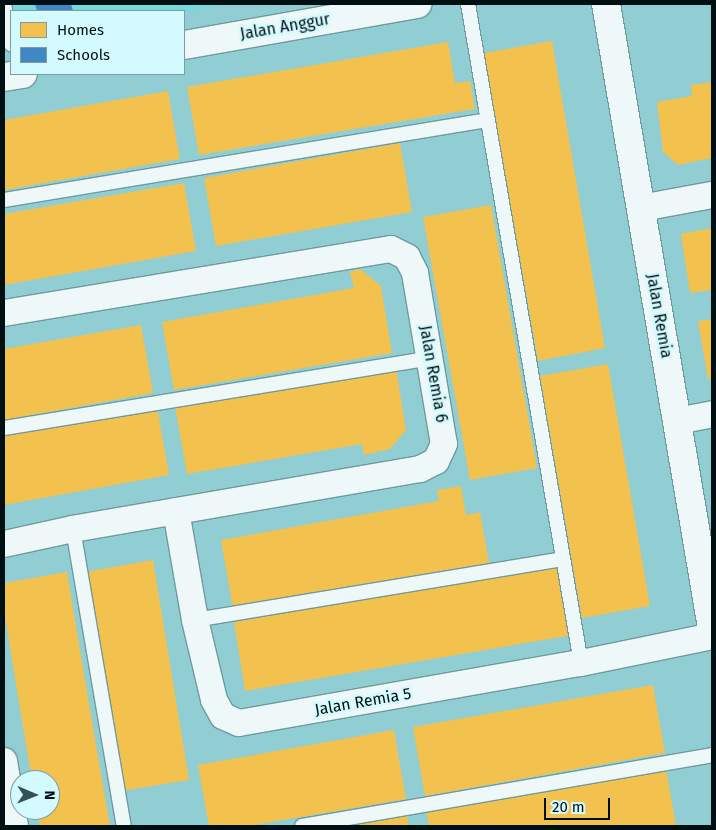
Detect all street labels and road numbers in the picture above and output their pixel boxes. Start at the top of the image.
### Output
street label: Jalan Anggur [239,10,331,44]
street label: Jalan Remia [642,272,676,360]
street label: Jalan Remia 6 [415,324,451,424]
street label: Jalan Remia 5 [313,684,413,720]

